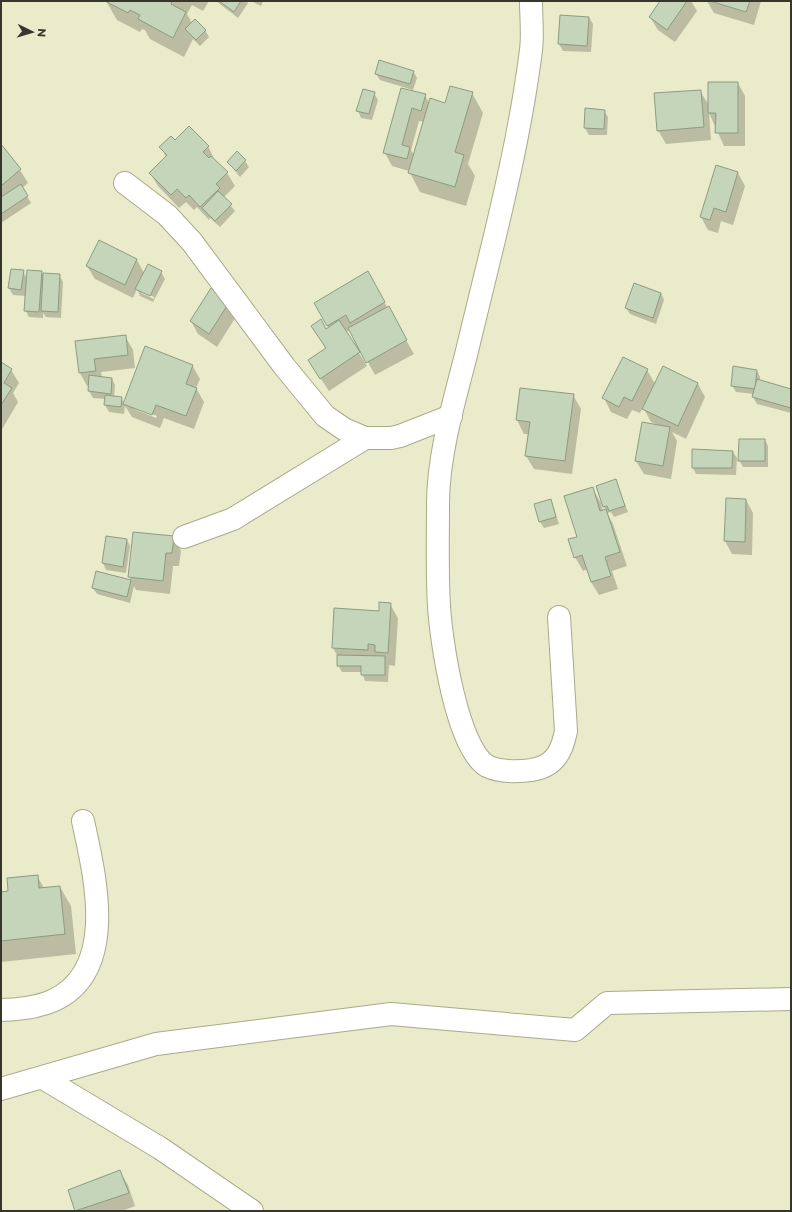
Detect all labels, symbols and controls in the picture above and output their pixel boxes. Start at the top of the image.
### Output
north arrow [12,12,52,52]
text: N [35,28,49,38]

